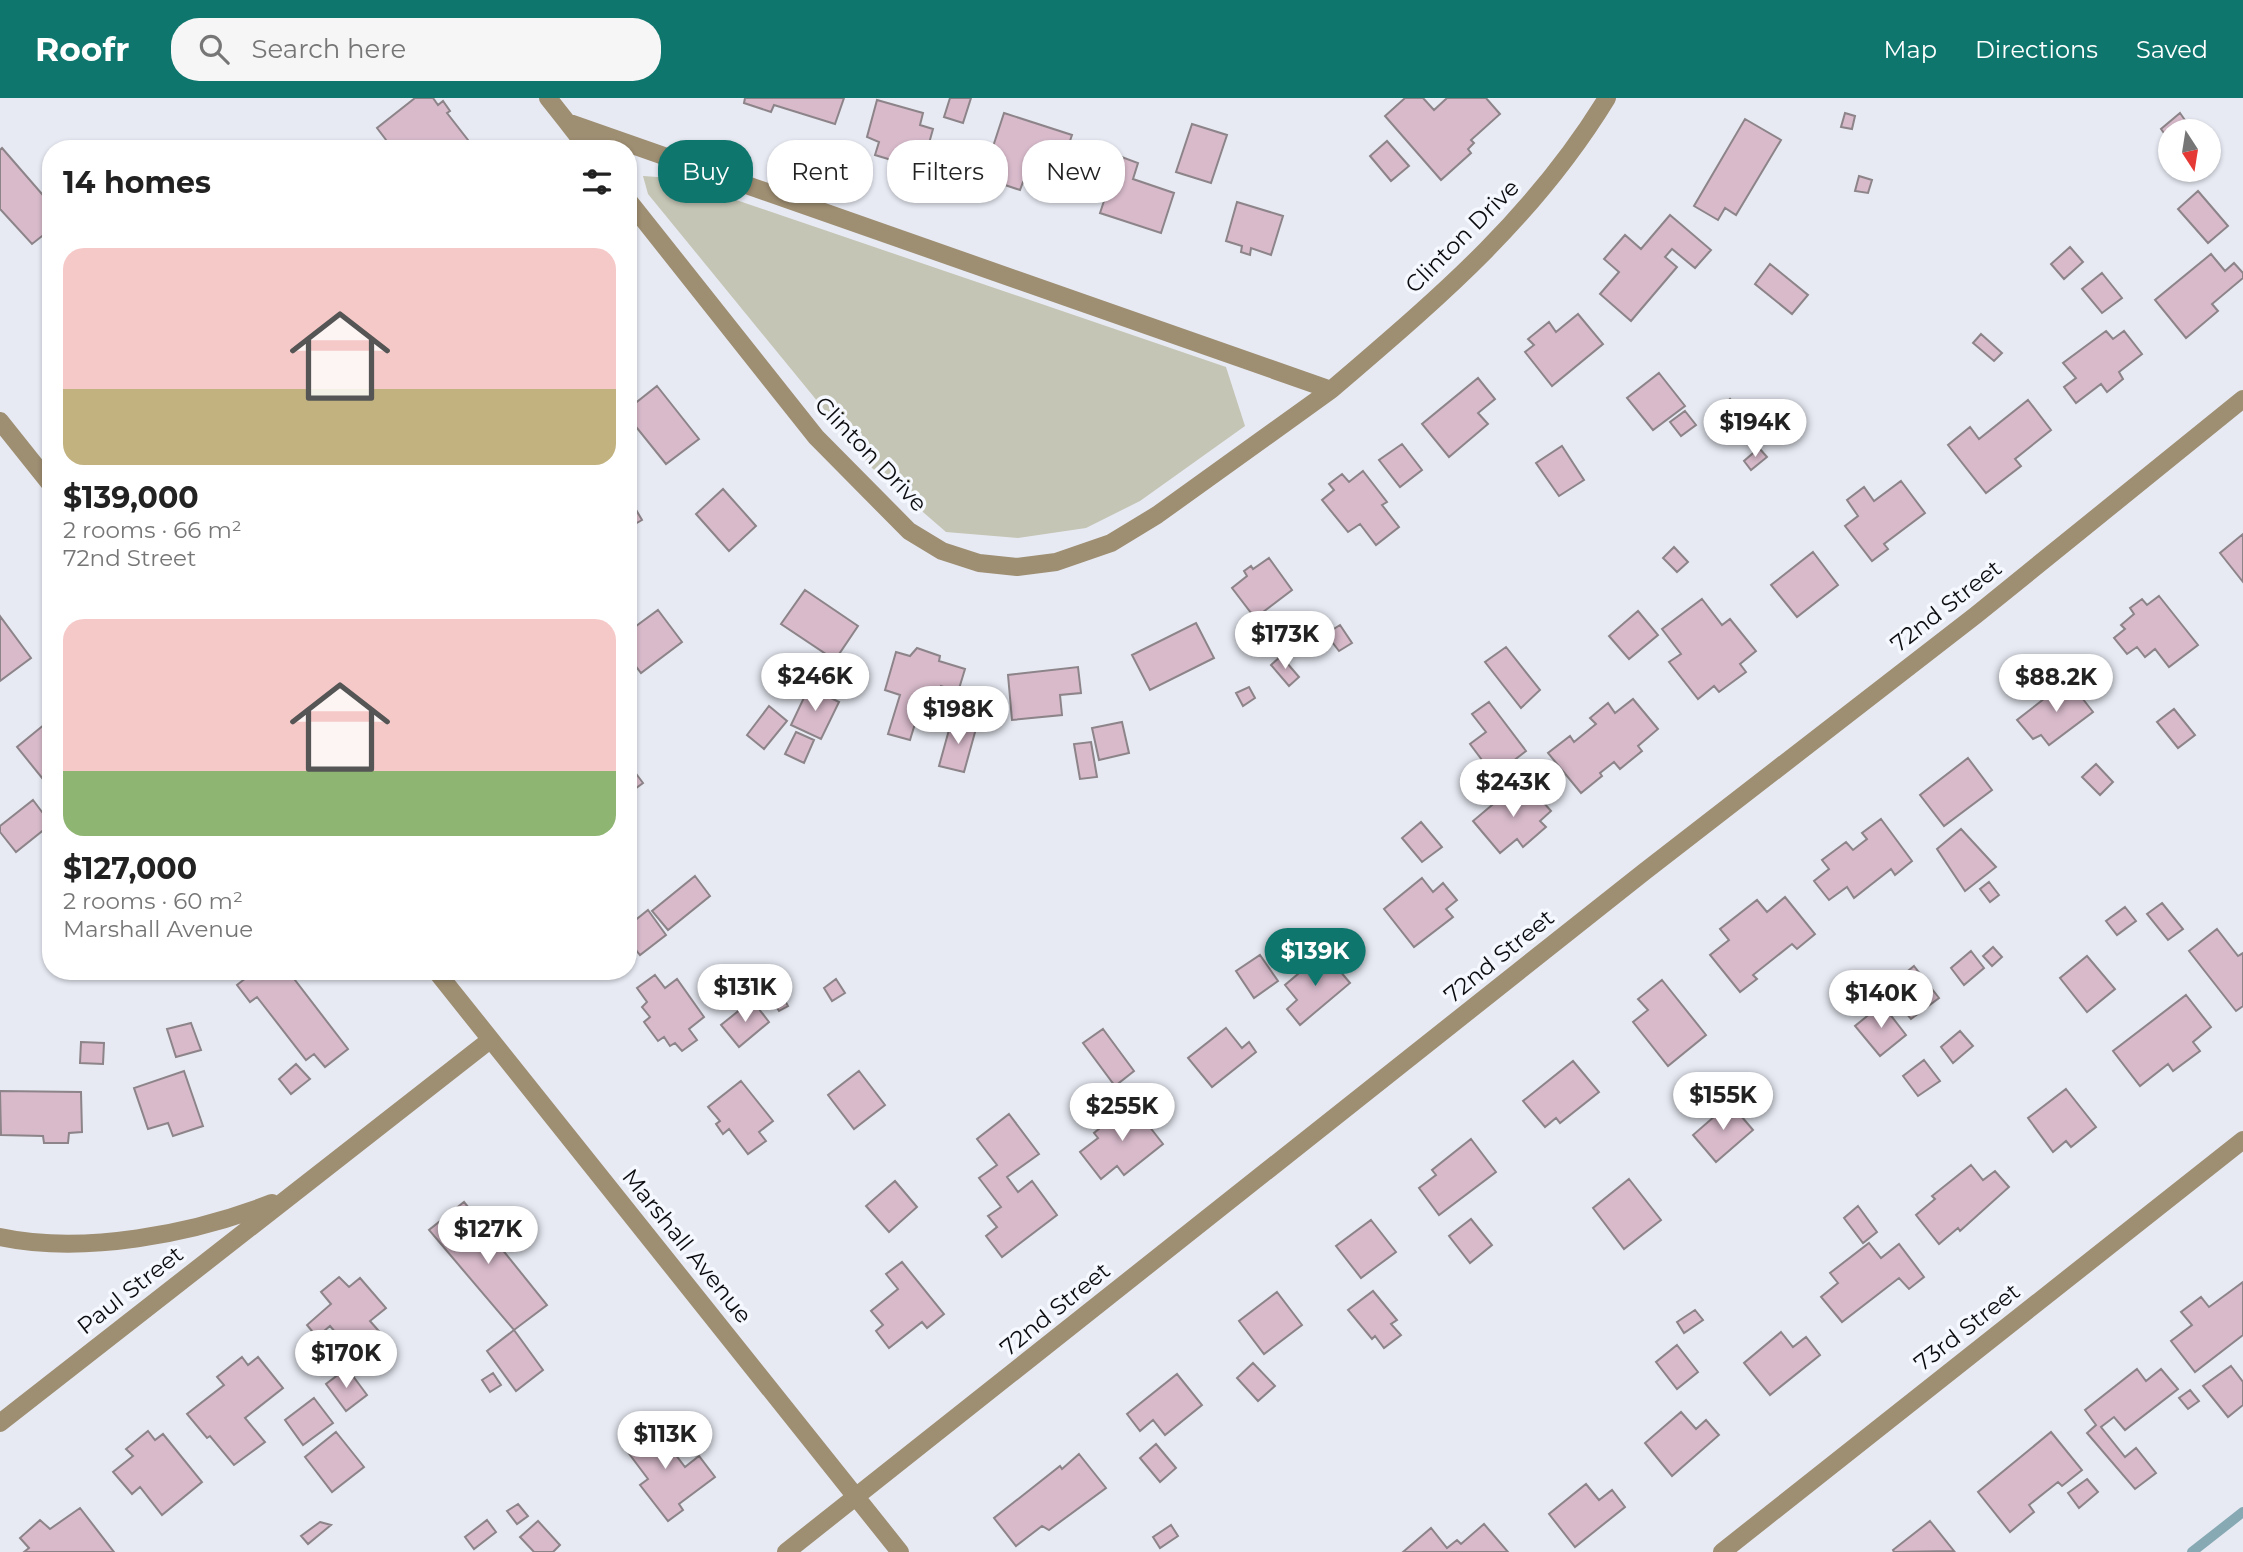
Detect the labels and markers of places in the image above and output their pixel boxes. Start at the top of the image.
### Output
pin: $194K [1706,400,1804,459]
pin: $173K [1236,612,1334,671]
pin: $246K [766,654,864,713]
pin: $88.2K [1999,654,2113,714]
pin: $198K [909,686,1007,746]
pin: $243K [1464,760,1562,819]
pin: $139K [1266,928,1364,988]
pin: $131K [696,964,794,1024]
pin: $140K [1832,970,1930,1030]
pin: $155K [1674,1072,1772,1132]
pin: $255K [1073,1084,1171,1143]
pin: $127K [439,1206,537,1266]
pin: $170K [297,1330,395,1390]
pin: $113K [616,1412,714,1471]

